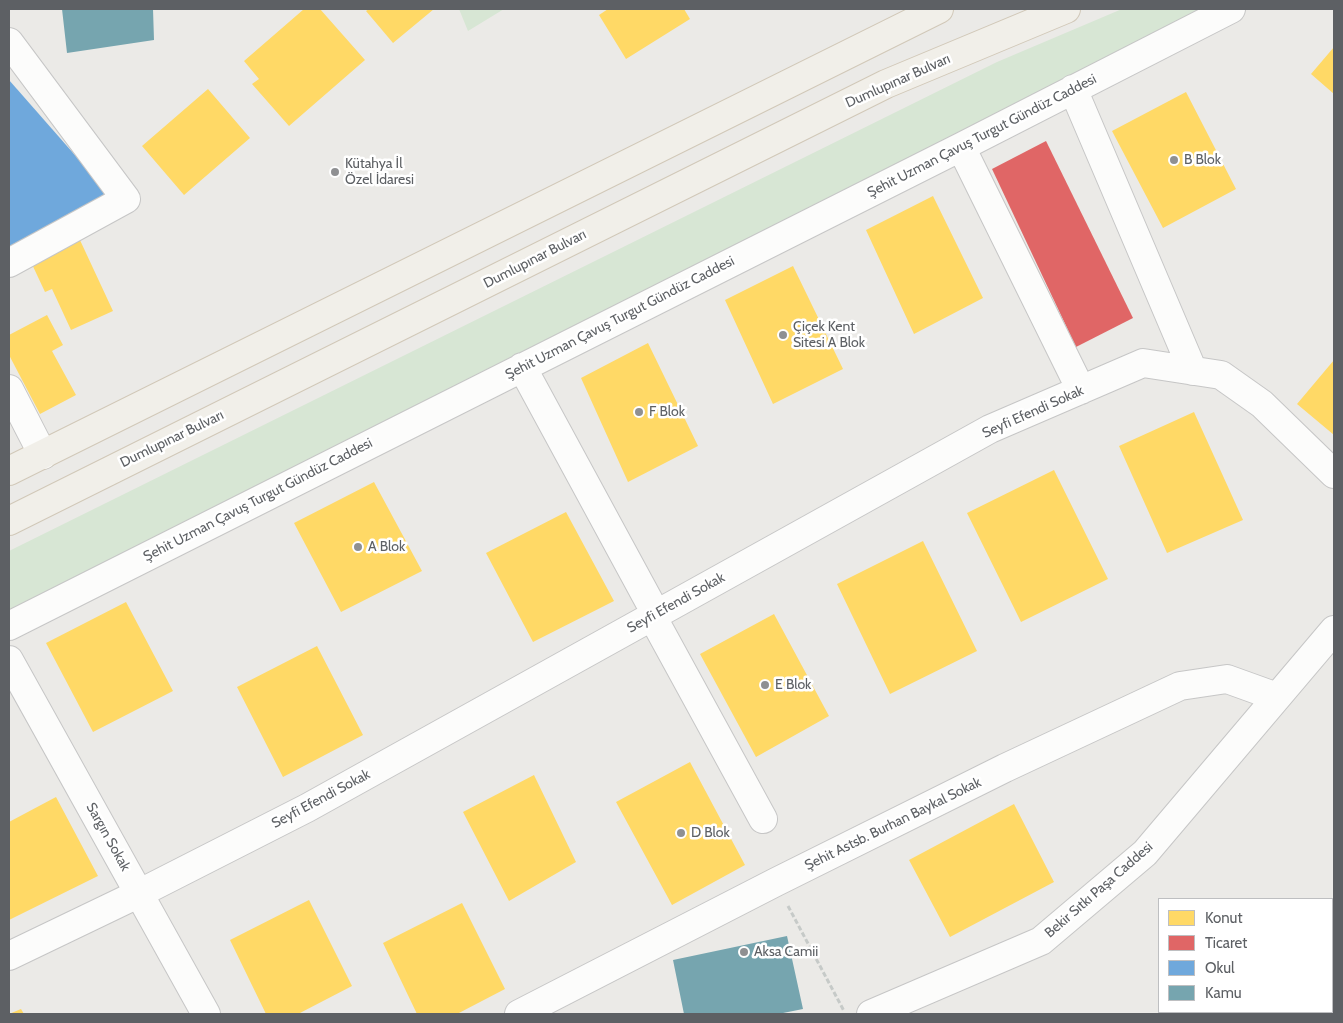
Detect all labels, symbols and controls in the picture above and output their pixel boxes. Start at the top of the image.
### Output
street label: Dumlupınar Bulvarı [843,50,953,112]
street label: Şehit Uzman Çavuş Turgut Gündüz Caddesi [865,71,1099,201]
place label: B Blok [1184,152,1221,168]
marker: B Blok [1168,154,1180,166]
place label: Kütahya İl Özel İdaresi [345,156,414,188]
marker: Kütahya İl Özel İdaresi [329,166,341,178]
street label: Dumlupınar Bulvarı [481,226,589,292]
street label: Şehit Uzman Çavuş Turgut Gündüz Caddesi [503,253,737,383]
place label: Çiçek Kent Sitesi A Blok [793,319,865,352]
marker: Çiçek Kent Sitesi A Blok [777,329,789,341]
street label: Seyfi Efendi Sokak [980,382,1086,442]
place label: F Blok [649,404,685,420]
marker: F Blok [633,406,645,418]
street label: Dumlupınar Bulvarı [118,407,226,471]
street label: Şehit Uzman Çavuş Turgut Gündüz Caddesi [141,435,375,565]
place label: A Blok [368,539,405,555]
marker: A Blok [352,541,364,553]
street label: Seyfi Efendi Sokak [624,569,728,637]
place label: E Blok [775,677,811,693]
marker: E Blok [759,679,771,691]
street label: Seyfi Efendi Sokak [269,766,373,832]
street label: Şehit Astsb. Burhan Baykal Sokak [802,774,984,874]
street label: Sargın Sokak [82,800,134,874]
place label: D Blok [691,825,730,841]
marker: D Blok [675,827,687,839]
street label: Bekir Sıtkı Paşa Caddesi [1042,839,1156,941]
legend [1158,898,1333,1013]
text: Konut [1205,909,1243,927]
text: Ticaret [1205,934,1247,952]
place label: Aksa Camii [754,944,818,960]
marker: Aksa Camii [738,946,750,958]
text: Okul [1205,959,1235,977]
text: Kamu [1205,984,1242,1002]

